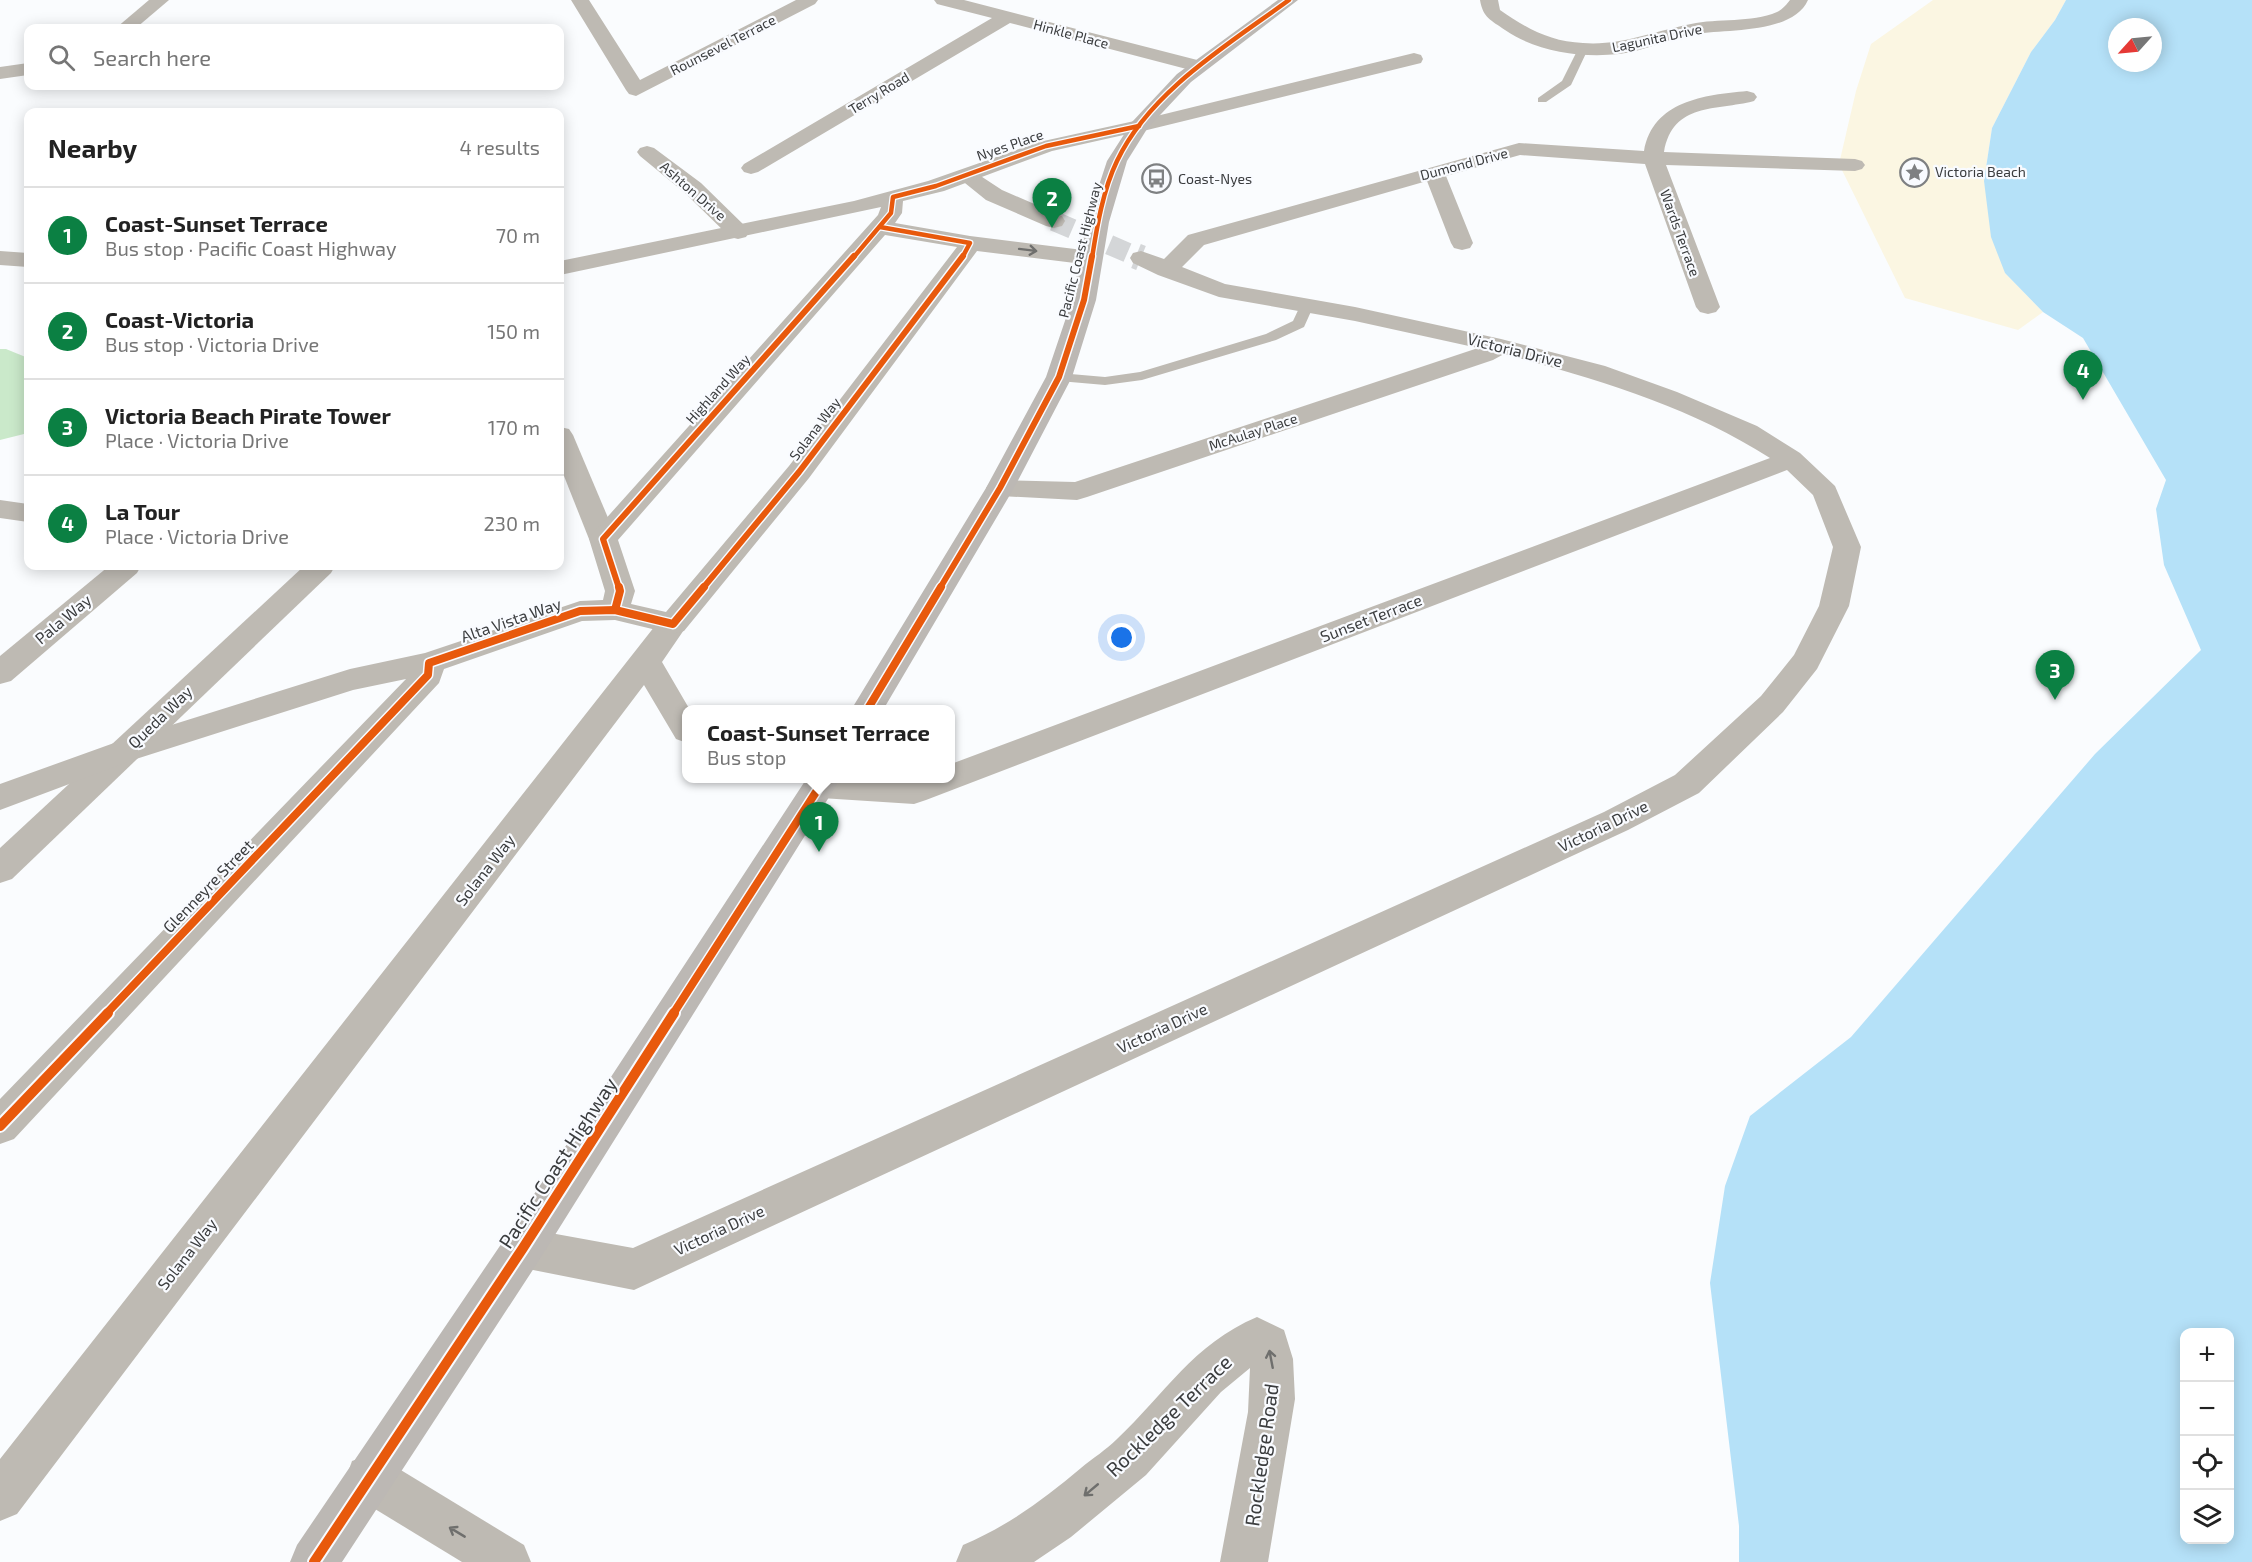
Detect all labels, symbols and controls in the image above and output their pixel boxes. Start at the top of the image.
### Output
street label: Rounsevel Terrace [667,11,778,78]
street label: Hinkle Place [1032,15,1111,52]
north arrow [2108,18,2162,72]
street label: Lagunita Drive [1610,20,1703,55]
search box [24,24,564,90]
icon: search [45,41,78,74]
text: Search here [93,44,211,70]
street label: Terry Road [845,68,912,117]
street label: Nyes Place [974,125,1045,164]
text: Nearby [48,132,137,163]
text: 4 results [460,135,540,159]
street label: Dumond Drive [1418,144,1510,183]
place icon: Victoria Beach [1898,156,1930,188]
street label: Ashton Drive [657,157,730,224]
bus stop icon: Coast-Nyes [1141,163,1173,195]
place label: Victoria Beach [1935,163,2026,180]
place label: Coast-Nyes [1178,170,1252,187]
pin: 2 [1032,178,1072,228]
street label: Pacific Coast Highway [1054,180,1105,319]
street label: Wards Terrace [1657,187,1704,279]
text: Coast-Sunset Terrace [105,210,328,236]
text: 1 [63,223,72,247]
text: 70 m [496,223,540,247]
text: Bus stop · Pacific Coast Highway [105,236,397,260]
one-way arrow [1017,245,1037,256]
text: Coast-Victoria [105,306,254,332]
text: 2 [62,319,73,343]
text: 150 m [487,319,540,343]
street label: Victoria Drive [1466,329,1565,371]
text: Bus stop · Victoria Drive [105,332,319,356]
street label: Highland Way [682,350,754,427]
pin: 4 [2064,350,2102,400]
street label: Solana Way [785,393,844,464]
text: Victoria Beach Pirate Tower [105,402,391,428]
street label: McAulay Place [1206,409,1299,454]
text: 3 [62,415,73,439]
text: 170 m [488,415,540,439]
text: Place · Victoria Drive [105,428,289,452]
text: La Tour [105,498,180,524]
text: 4 [61,511,74,535]
text: 230 m [484,511,540,535]
text: Place · Victoria Drive [105,524,289,548]
street label: Pala Way [31,589,95,648]
street label: Sunset Terrace [1317,589,1424,646]
street label: Alta Vista Way [458,593,564,646]
your location [1107,623,1136,652]
pin: 3 [2036,650,2074,700]
street label: Queda Way [124,681,197,753]
popup [682,705,955,783]
text: Coast-Sunset Terrace [707,719,930,745]
text: Bus stop [707,745,786,769]
street label: Victoria Drive [1555,796,1651,855]
pin: 1 [800,802,838,852]
street label: Solana Way [451,830,519,909]
street label: Glenneyre Street [158,835,257,936]
street label: Victoria Drive [1114,998,1210,1057]
street label: Pacific Coast Highway [493,1072,622,1252]
street label: Victoria Drive [671,1200,767,1259]
street label: Solana Way [153,1214,221,1293]
map controls [2180,1328,2234,1544]
button: + [2180,1328,2234,1382]
street label: Rockledge Terrace [1101,1349,1236,1481]
one-way arrow [1265,1350,1276,1370]
street label: Rockledge Road [1239,1382,1283,1528]
button: − [2180,1382,2234,1436]
button: locate [2180,1436,2234,1490]
one-way arrow [1083,1484,1099,1497]
button: layers [2180,1490,2234,1544]
one-way arrow [449,1525,466,1537]

